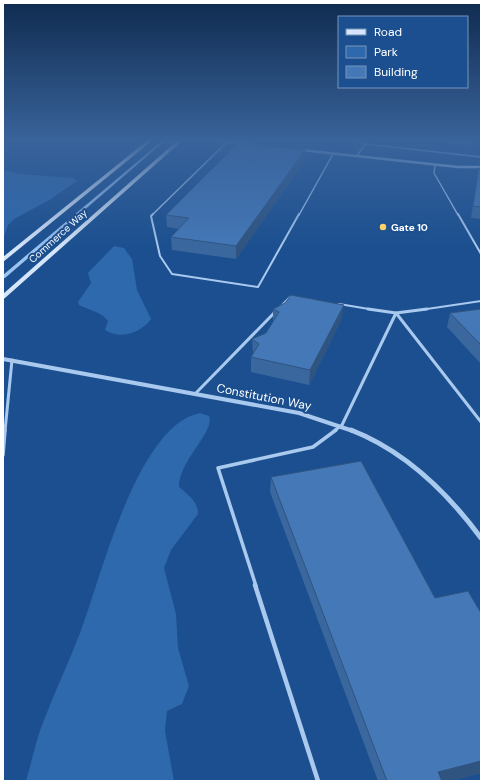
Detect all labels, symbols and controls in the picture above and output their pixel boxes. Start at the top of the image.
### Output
legend [338,16,468,88]
text: Road [374,24,402,40]
text: Park [374,44,398,60]
text: Building [374,64,418,80]
street label: Commerce Way [26,206,90,266]
place label: Gate 10 [391,221,428,234]
marker: Gate 10 [378,222,388,232]
street label: Constitution Way [215,380,313,414]

